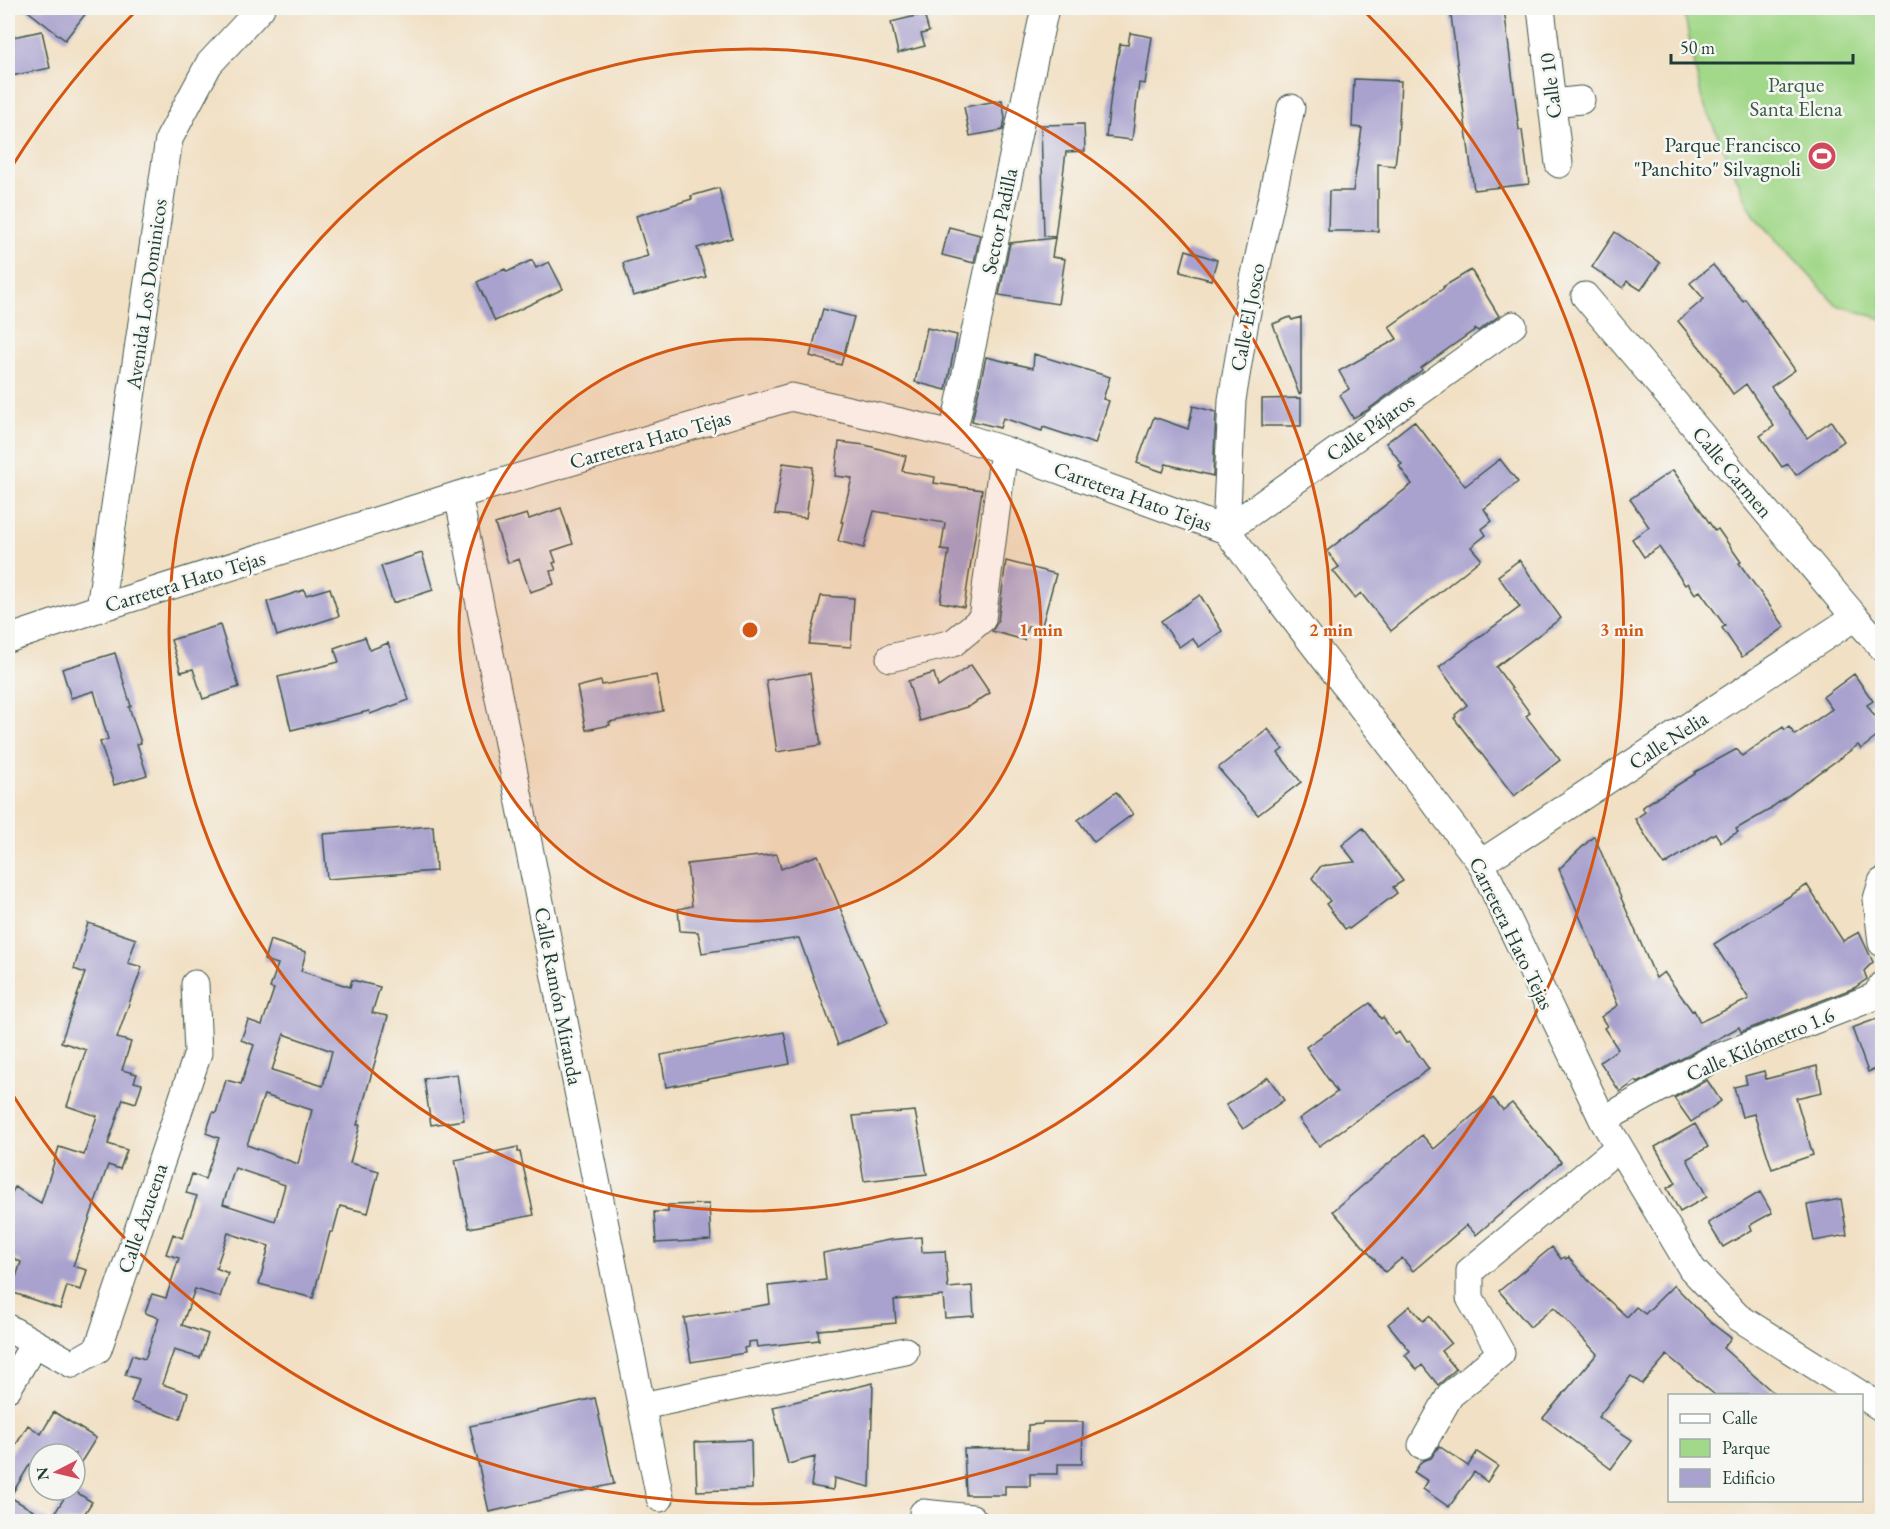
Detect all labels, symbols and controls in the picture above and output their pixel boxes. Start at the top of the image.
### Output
scale bar [1671,27,1852,65]
text: 50 m [1680,36,1715,59]
street label: Calle 10 [1533,52,1567,120]
park label: Parque Santa Elena [1750,71,1843,122]
place label: Parque Francisco "Panchito" Silvagnoli [1634,131,1801,182]
sports icon: Parque Francisco "Panchito" Silvagnoli [1806,140,1838,172]
street label: Sector Padilla [975,165,1024,276]
street label: Avenida Los Dominicos [119,197,173,392]
street label: Calle El Josco [1223,261,1271,373]
street label: Calle Pájaros [1321,387,1420,467]
street label: Carretera Hato Tejas [566,403,734,475]
street label: Calle Carmen [1687,421,1779,523]
street label: Carretera Hato Tejas [1050,455,1216,537]
street label: Carretera Hato Tejas [101,544,269,618]
text: 1 min [1019,618,1063,641]
text: 2 min [1309,618,1353,641]
text: 3 min [1600,618,1644,641]
centre of rings [740,620,760,640]
street label: Calle Nelia [1623,704,1713,776]
street label: Carretera Hato Tejas [1463,852,1561,1014]
street label: Calle Ramón Miranda [529,905,590,1088]
street label: Calle Kilómetro 1.6 [1682,1001,1838,1087]
street label: Calle Azucena [111,1159,174,1277]
legend [1668,1394,1863,1502]
text: Calle [1722,1406,1758,1429]
text: Parque [1722,1436,1770,1459]
north arrow [27,1442,87,1502]
text: N [31,1466,54,1481]
text: Edificio [1722,1466,1775,1489]

